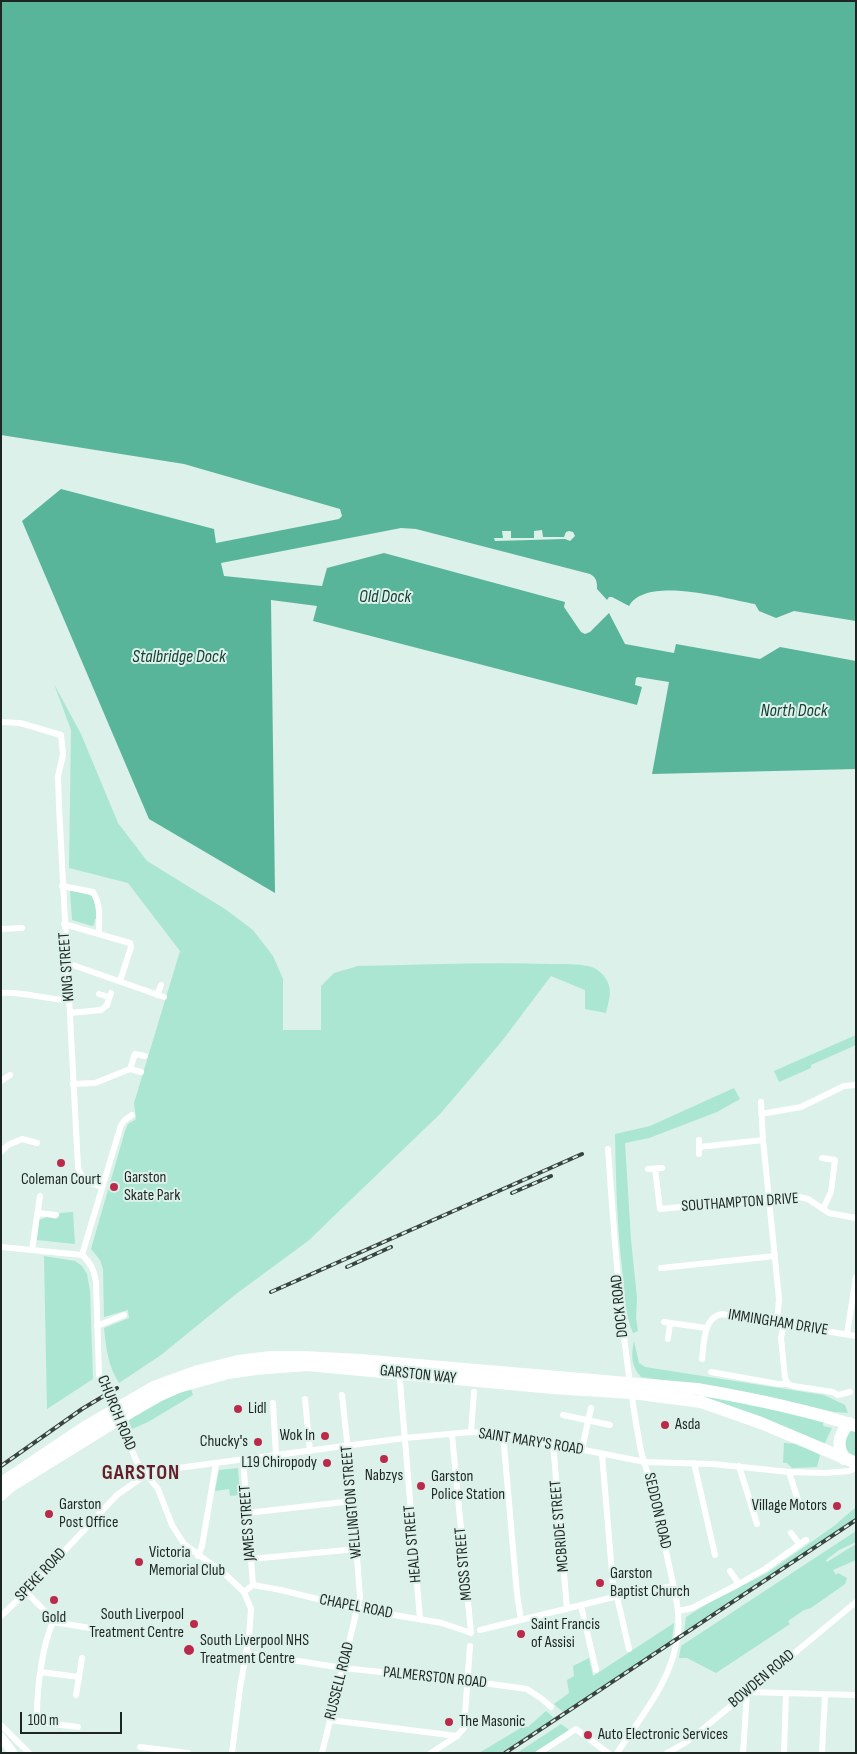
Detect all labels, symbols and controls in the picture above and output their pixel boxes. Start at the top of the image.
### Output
water label: Old Dock [359,586,411,608]
water label: Stalbridge Dock [132,646,226,668]
water label: North Dock [760,700,828,722]
street label: KING STREET [55,932,79,1002]
marker: Coleman Court [55,1157,67,1169]
place label: Garston Skate Park [124,1168,180,1206]
place label: Coleman Court [21,1170,101,1190]
marker: Garston Skate Park [108,1181,120,1193]
street label: SOUTHAMPTON DRIVE [681,1189,799,1217]
street label: DOCK ROAD [607,1274,633,1338]
street label: IMMINGHAM DRIVE [727,1306,829,1340]
street label: GARSTON WAY [379,1361,457,1389]
street label: CHURCH ROAD [92,1373,140,1453]
place label: Lidl [248,1399,267,1419]
marker: Lidl [232,1403,244,1415]
place label: Asda [675,1415,700,1435]
marker: Asda [659,1419,671,1431]
street label: SAINT MARY'S ROAD [477,1424,585,1460]
place label: Wok In [279,1426,315,1446]
marker: Wok In [319,1430,331,1442]
place label: Chucky's [200,1432,248,1452]
marker: Chucky's [252,1436,264,1448]
street label: WELLINGTON STREET [338,1445,366,1559]
place label: L19 Chiropody [241,1453,317,1473]
marker: Nabzys [378,1453,390,1465]
marker: L19 Chiropody [321,1457,333,1469]
district label: GARSTON [101,1461,181,1487]
place label: Nabzys [365,1466,403,1486]
place label: Garston Police Station [431,1467,505,1505]
street label: SEDDON ROAD [639,1471,675,1551]
street label: MCBRIDE STREET [546,1479,574,1573]
marker: Garston Police Station [415,1480,427,1492]
street label: JAMES STREET [236,1484,260,1562]
place label: Garston Post Office [59,1495,118,1533]
place label: Village Motors [752,1496,827,1516]
marker: Village Motors [831,1500,843,1512]
street label: HEALD STREET [400,1504,426,1584]
marker: Garston Post Office [43,1508,55,1520]
street label: MOSS STREET [451,1527,477,1601]
place label: Victoria Memorial Club [149,1543,225,1581]
street label: SPEKE ROAD [11,1544,71,1606]
marker: Victoria Memorial Club [133,1556,145,1568]
place label: Garston Baptist Church [610,1564,690,1602]
marker: Garston Baptist Church [594,1577,606,1589]
street label: CHAPEL ROAD [318,1590,394,1624]
marker: Gold [48,1594,60,1606]
place label: South Liverpool Treatment Centre [89,1605,184,1643]
place label: Gold [42,1608,66,1628]
place label: Saint Francis of Assisi [531,1615,600,1653]
marker: South Liverpool Treatment Centre [188,1618,200,1630]
marker: Saint Francis of Assisi [515,1628,527,1640]
place label: South Liverpool NHS Treatment Centre [200,1631,309,1669]
street label: RUSSELL ROAD [321,1640,359,1722]
marker: South Liverpool NHS Treatment Centre [182,1643,196,1657]
street label: BOWDEN ROAD [725,1646,799,1712]
street label: PALMERSTON ROAD [382,1663,488,1693]
scale bar [22,1702,125,1734]
text: 100 m [28,1711,59,1730]
place label: The Masonic [459,1712,525,1732]
marker: The Masonic [443,1716,455,1728]
place label: Auto Electronic Services [598,1725,728,1745]
marker: Auto Electronic Services [582,1729,594,1741]

